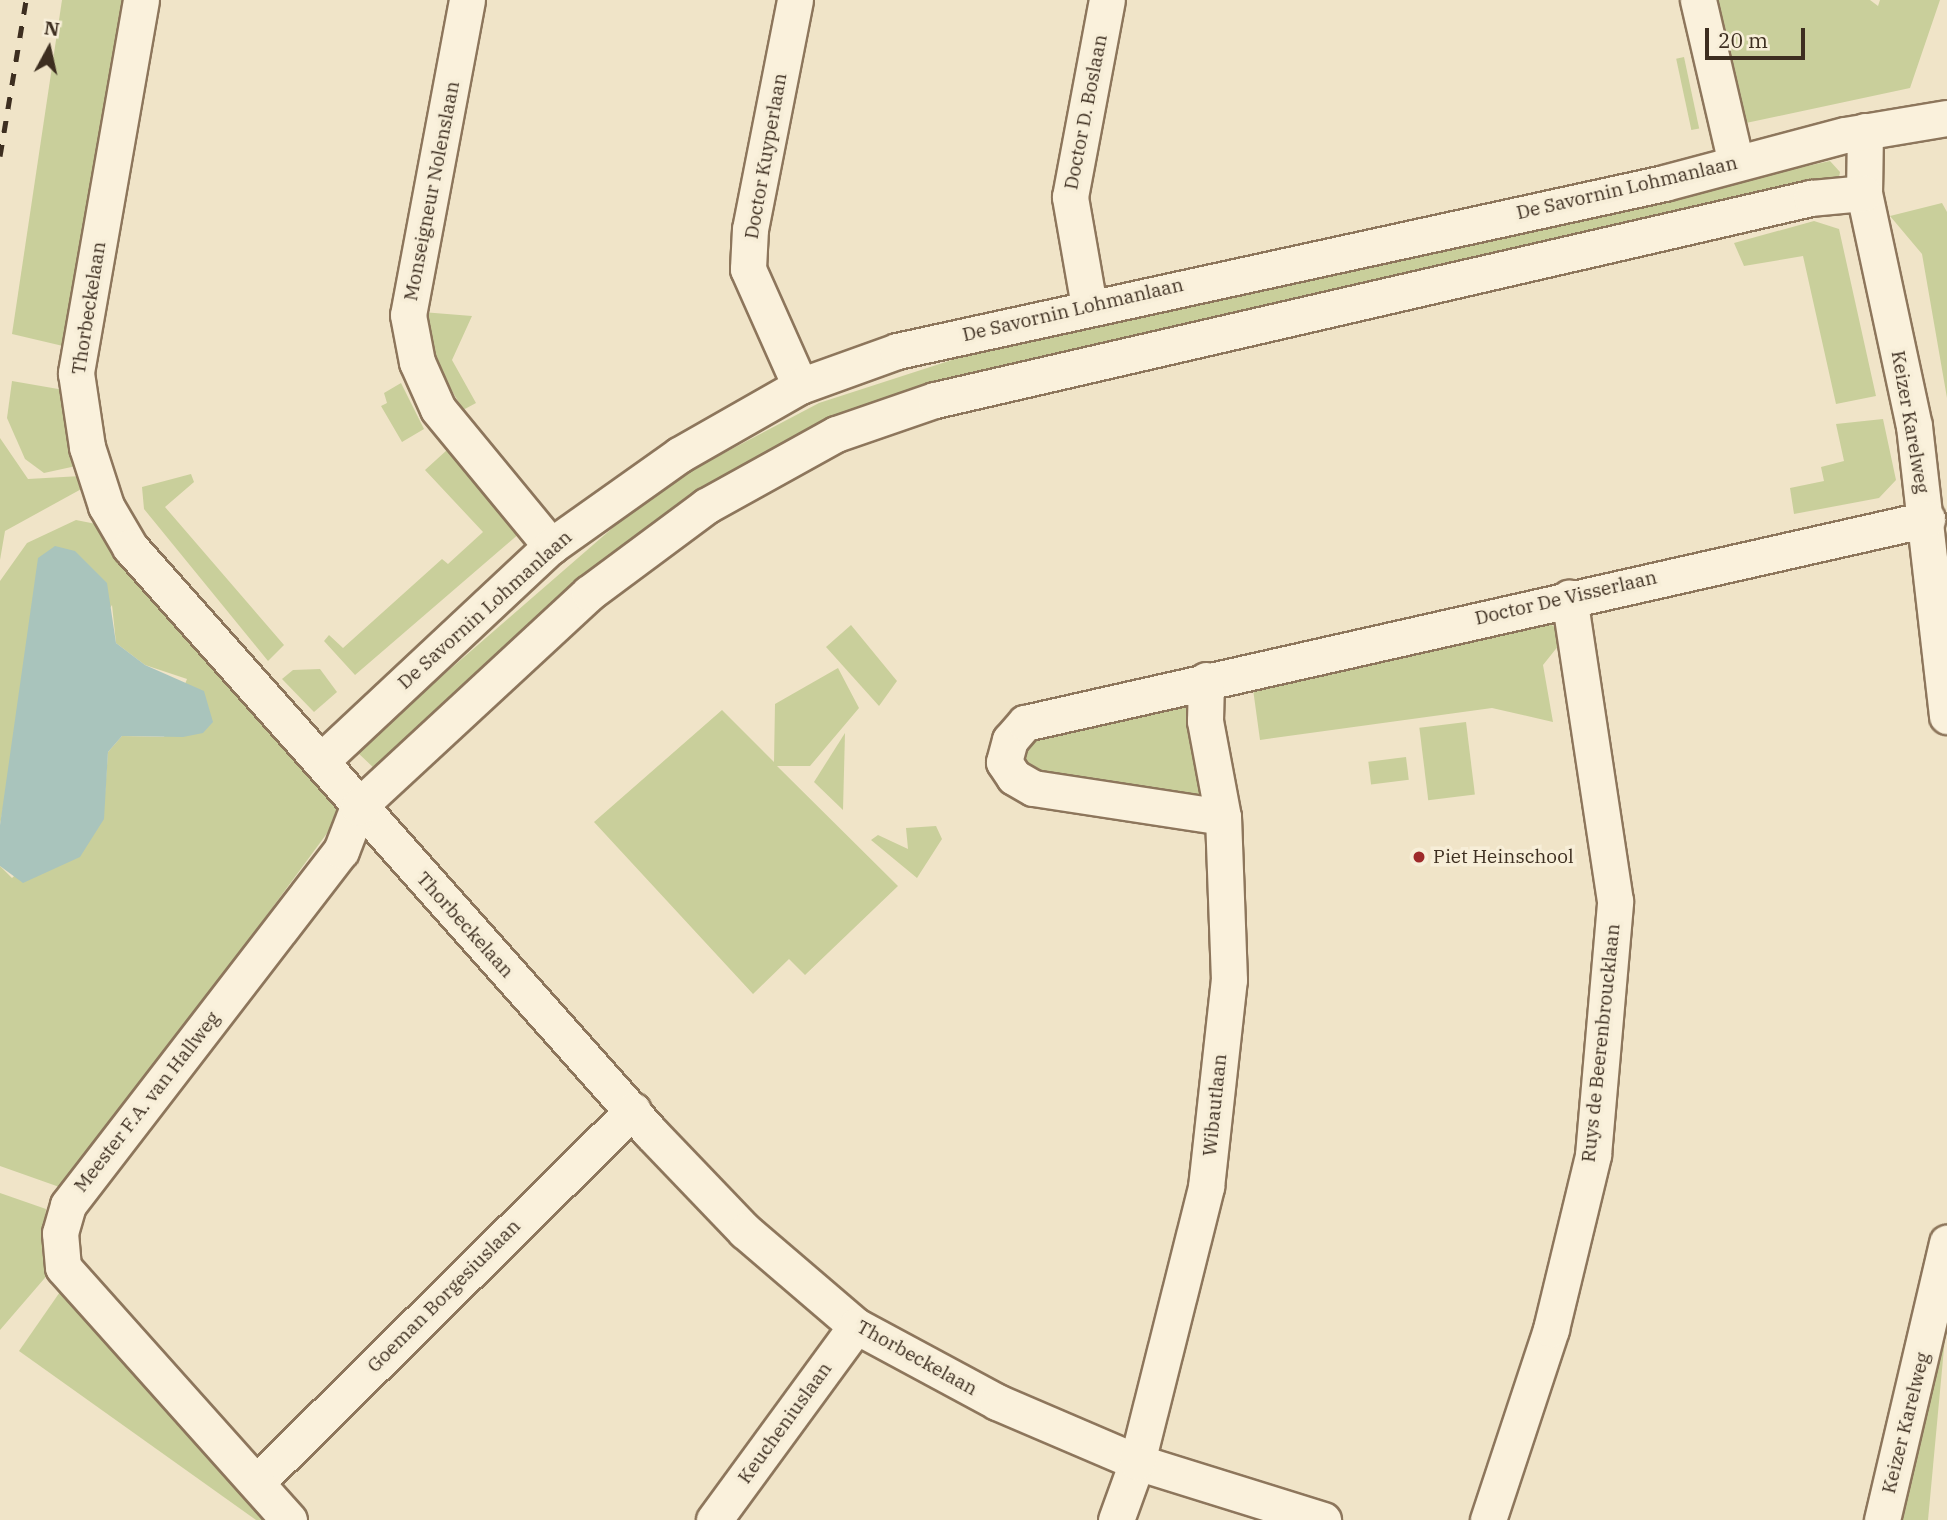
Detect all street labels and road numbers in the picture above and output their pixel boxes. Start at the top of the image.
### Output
street label: Doctor D. Boslaan [1060,32,1112,192]
street label: Doctor Kuyperlaan [740,71,792,241]
street label: Monseigneur Nolenslaan [399,79,465,303]
street label: De Savornin Lohmanlaan [1514,151,1740,225]
street label: Thorbeckelaan [67,240,111,376]
street label: De Savornin Lohmanlaan [960,273,1186,347]
street label: Keizer Karelweg [1886,349,1934,495]
street label: De Savornin Lohmanlaan [393,526,577,694]
street label: Doctor De Visserlaan [1473,566,1659,630]
street label: Thorbeckelaan [412,867,518,983]
street label: Ruys de Beerenbroucklaan [1577,923,1625,1163]
street label: Meester F.A. van Hallweg [69,1007,225,1197]
street label: Wibautlaan [1198,1053,1232,1157]
street label: Goeman Borgesiuslaan [363,1215,525,1377]
street label: Thorbeckelaan [853,1315,981,1401]
street label: Keizer Karelweg [1877,1350,1935,1496]
street label: Keucheniuslaan [733,1358,837,1488]

